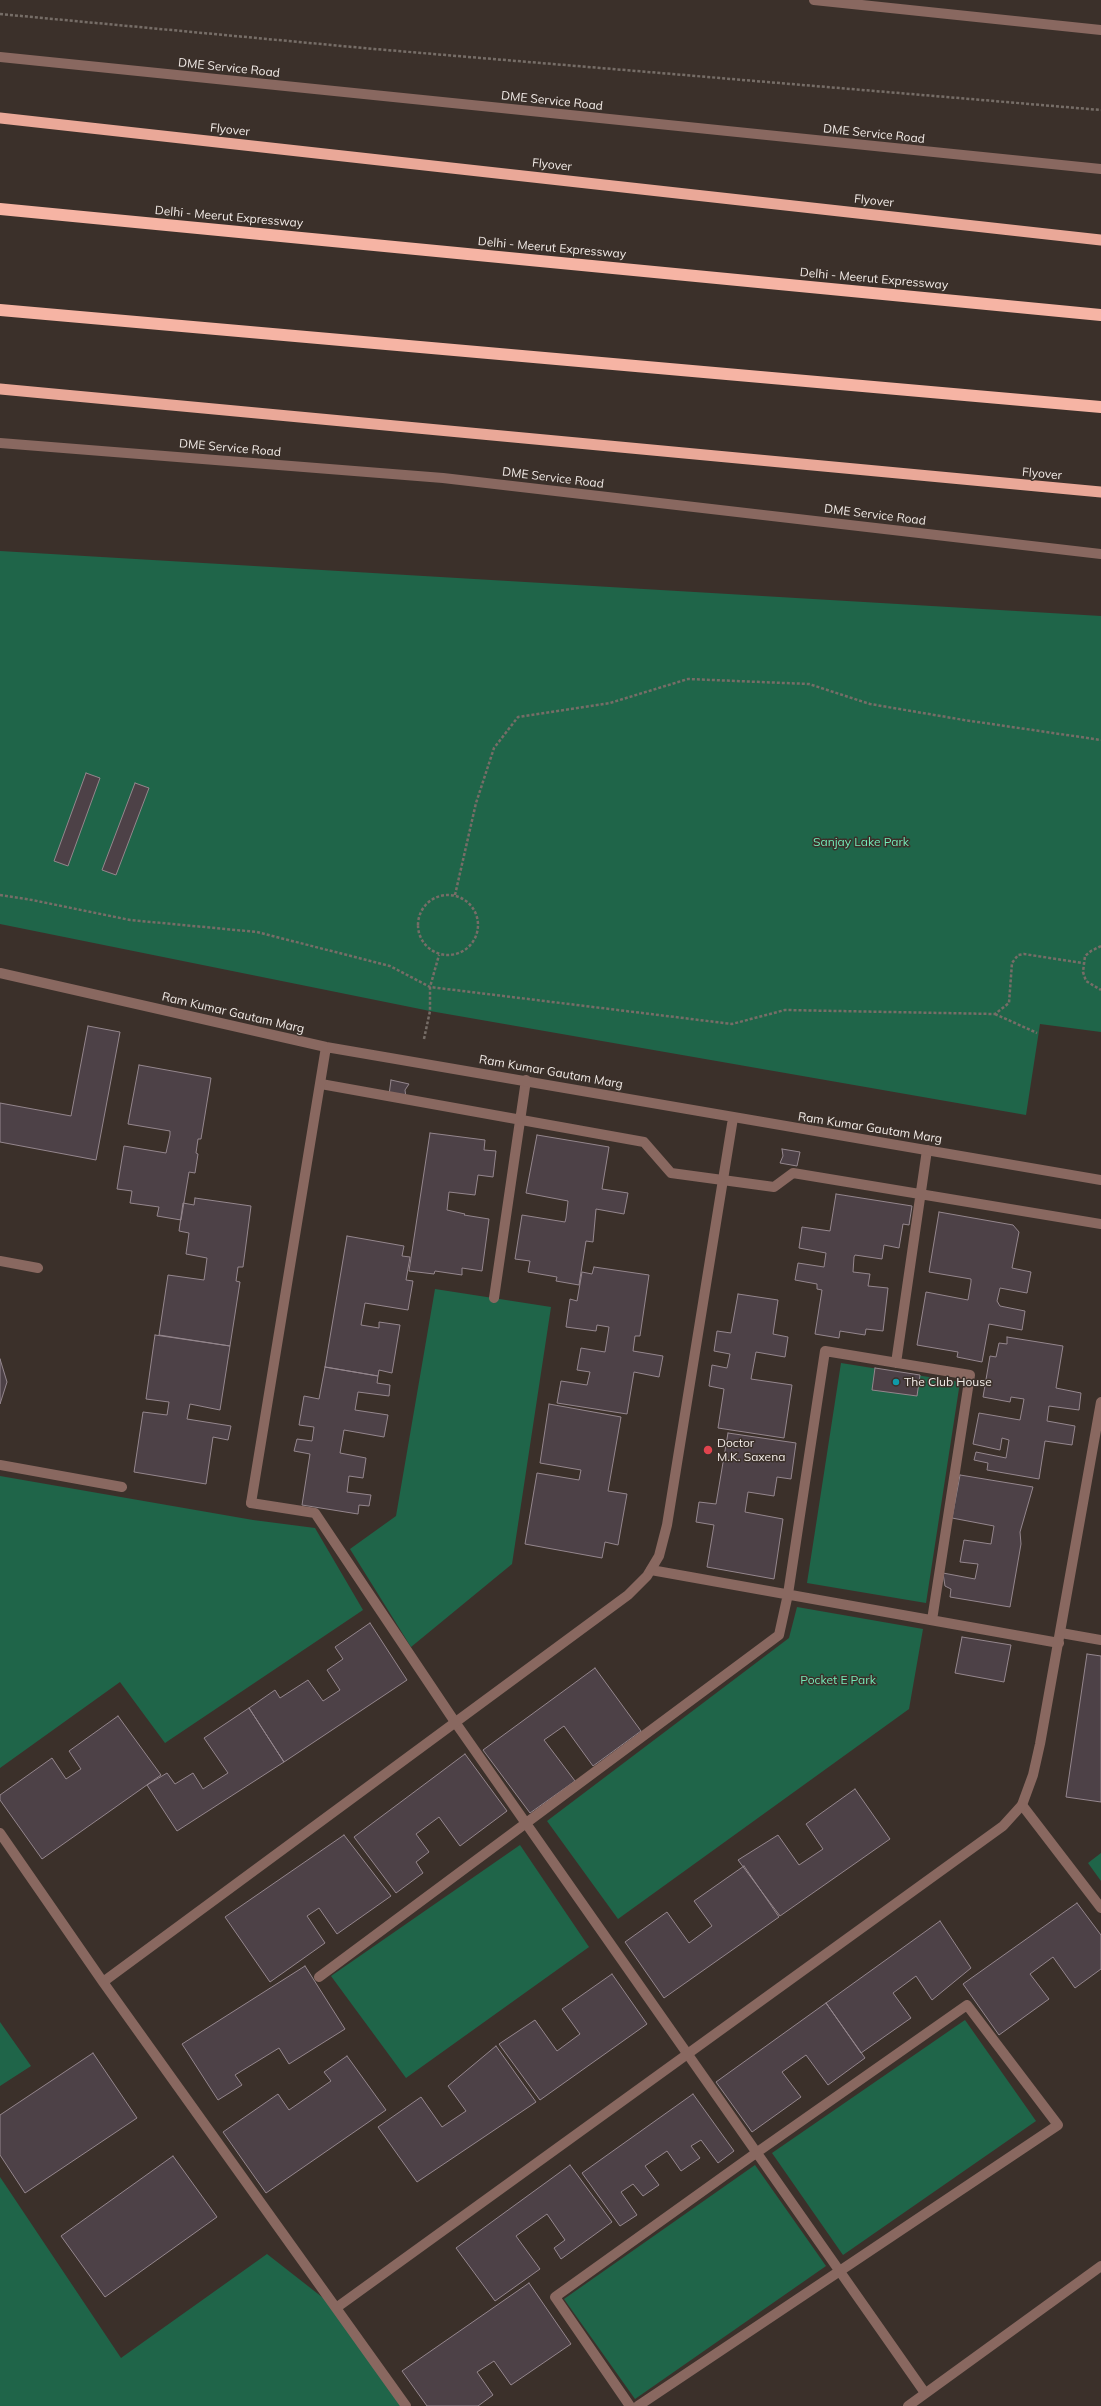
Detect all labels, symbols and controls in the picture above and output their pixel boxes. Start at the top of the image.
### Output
street label: DME Service Road [177,55,281,81]
street label: DME Service Road [500,88,604,114]
street label: Flyover [209,121,251,139]
street label: DME Service Road [822,121,926,147]
street label: Flyover [531,156,573,174]
street label: Flyover [853,192,895,210]
street label: Delhi - Meerut Expressway [154,203,304,231]
street label: Delhi - Meerut Expressway [477,234,627,262]
street label: Delhi - Meerut Expressway [799,265,949,293]
street label: DME Service Road [178,436,282,460]
street label: DME Service Road [501,465,605,491]
street label: Flyover [1022,465,1062,483]
street label: DME Service Road [823,502,927,528]
park label: Sanjay Lake Park [813,835,909,849]
street label: Ram Kumar Gautam Marg [160,990,306,1036]
street label: Ram Kumar Gautam Marg [478,1052,624,1092]
street label: Ram Kumar Gautam Marg [797,1109,943,1147]
place label: The Club House [904,1375,992,1389]
marker: The Club House [891,1377,901,1387]
place label: Doctor M.K. Saxena [717,1436,785,1464]
marker: Doctor M.K. Saxena [702,1444,714,1456]
park label: Pocket E Park [800,1673,876,1687]

